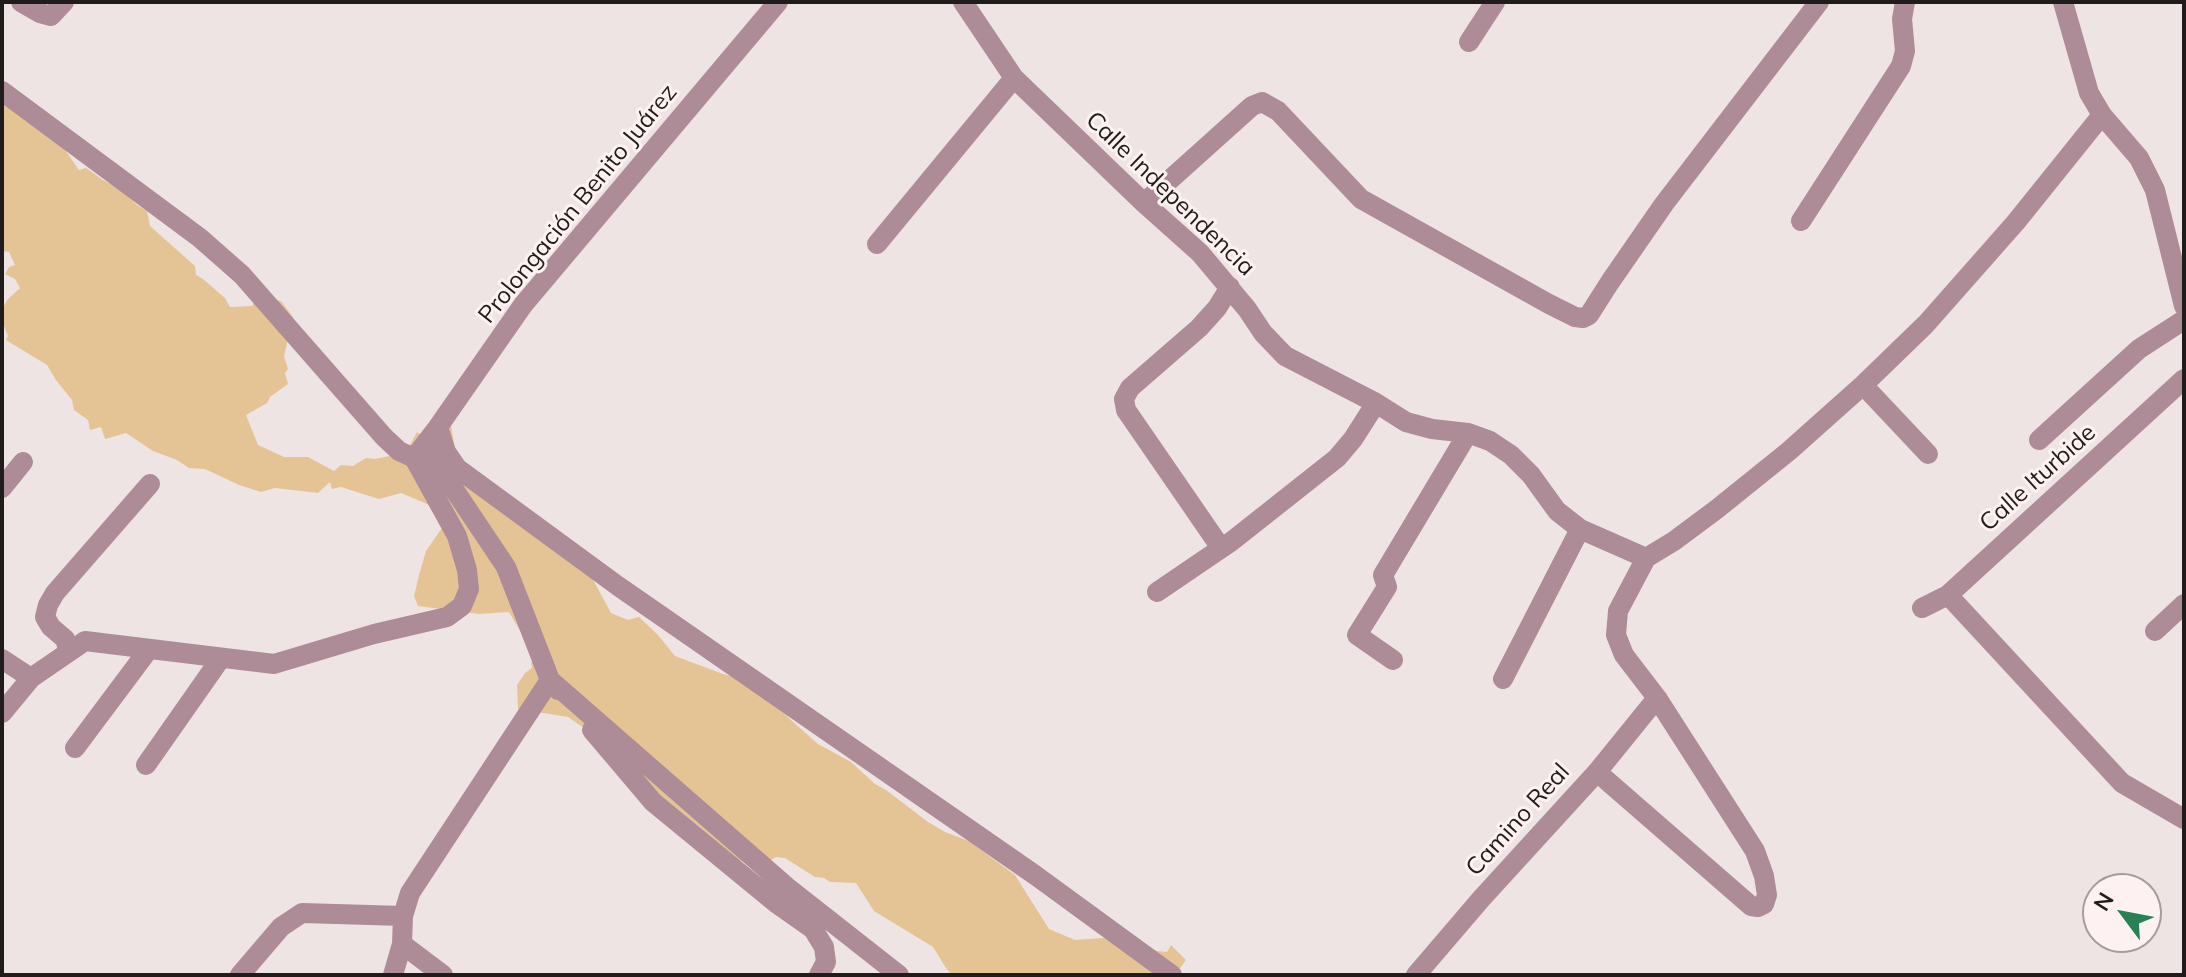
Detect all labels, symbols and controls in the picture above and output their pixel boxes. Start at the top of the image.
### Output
street label: Prolongación Benito Juárez [473,79,683,329]
street label: Calle Independencia [1079,106,1261,282]
street label: Calle Iturbide [1974,418,2102,538]
street label: Camino Real [1460,758,1576,882]
north arrow [2082,873,2162,953]
text: N [2087,887,2120,916]

